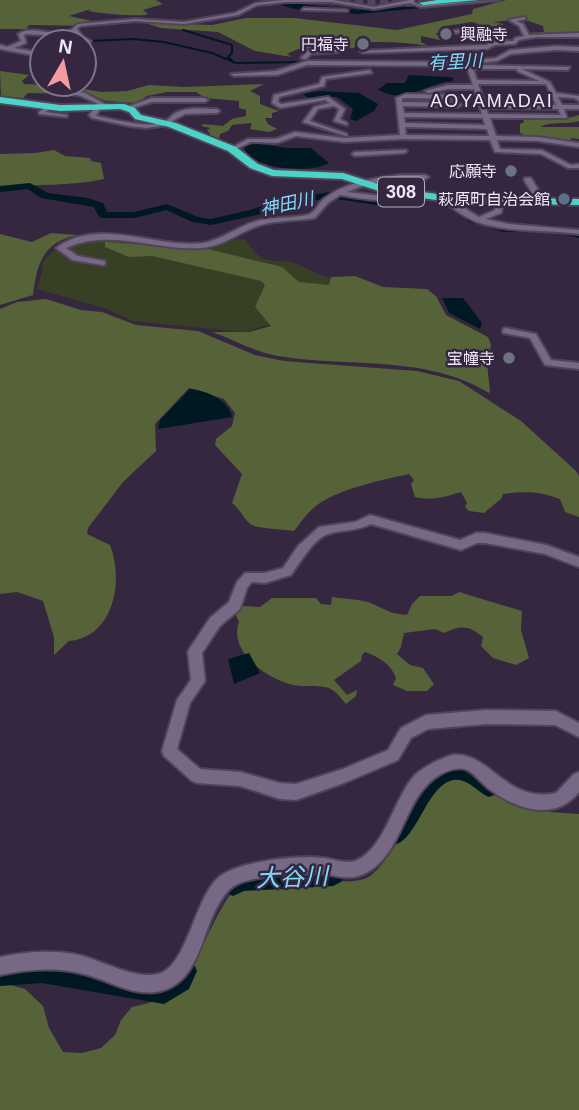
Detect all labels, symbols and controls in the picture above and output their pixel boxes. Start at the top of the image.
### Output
marker: 興融寺 [438,26,454,42]
place label: 興融寺 [460,26,508,43]
north arrow [28,28,98,98]
text: N [57,35,74,58]
place label: 円福寺 [301,36,349,53]
marker: 円福寺 [355,36,371,52]
water label: 有里川 [428,50,484,73]
district label: AOYAMADAI [430,91,554,111]
place label: 応願寺 [449,163,497,180]
marker: 応願寺 [503,163,519,179]
road number: 308 [378,177,424,206]
water label: 神田川 [259,188,317,219]
place label: 萩原町自治会館 [438,191,550,208]
marker: 萩原町自治会館 [556,191,572,207]
place label: 宝幢寺 [447,350,495,367]
marker: 宝幢寺 [501,350,517,366]
water label: 大谷川 [256,862,331,892]

